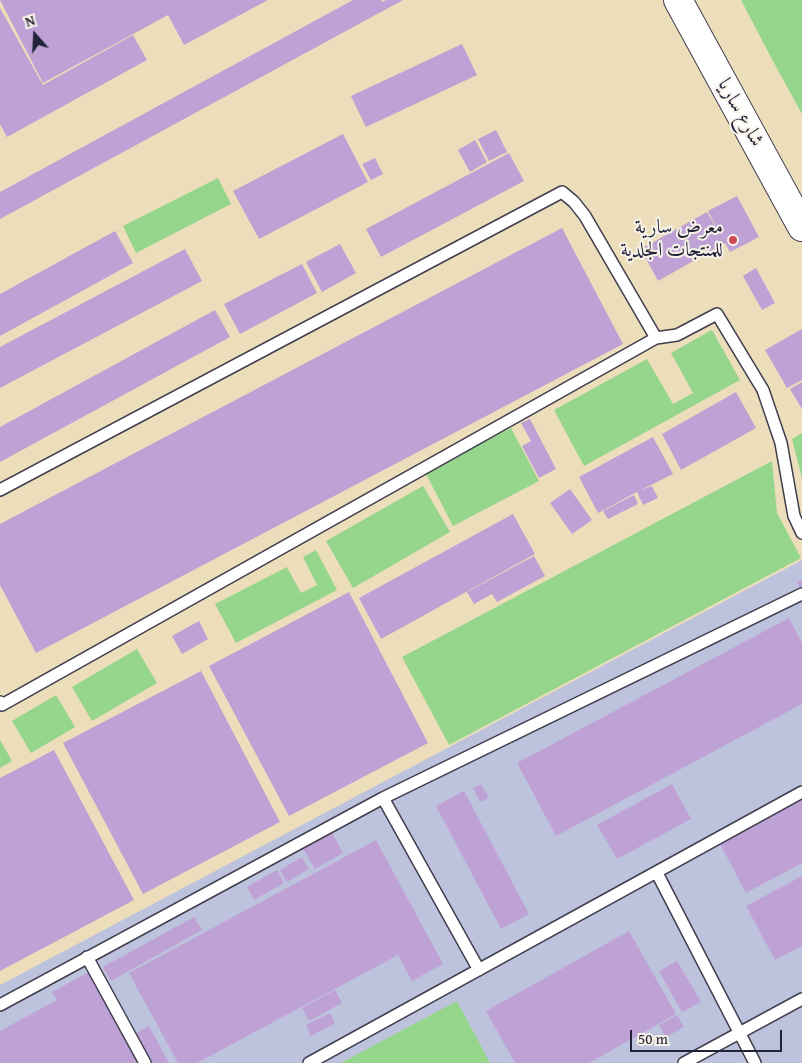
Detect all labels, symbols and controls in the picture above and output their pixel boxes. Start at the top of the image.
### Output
north arrow [10,10,60,60]
text: N [22,10,38,32]
street label: شارع ساريا [712,75,768,151]
place label: معرض سارية للمنتجات الجلدية [620,216,723,263]
marker: معرض سارية للمنتجات الجلدية [727,234,739,246]
scale bar [632,1020,784,1052]
text: 50 m [638,1028,668,1049]

